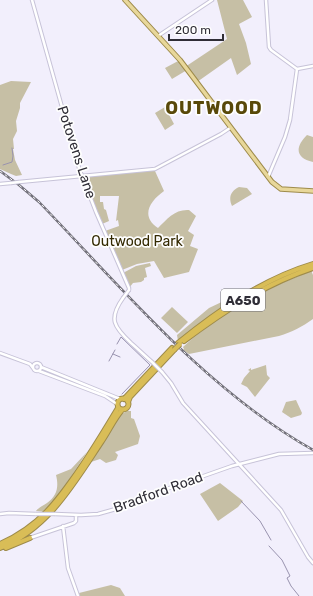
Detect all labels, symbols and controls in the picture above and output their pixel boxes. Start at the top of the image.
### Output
scale bar [169,16,223,42]
text: 200 m [175,23,211,37]
district label: OUTWOOD [165,97,263,119]
street label: Potovens Lane [54,104,100,201]
park label: Outwood Park [91,233,183,250]
road number: A650 [221,289,265,311]
street label: Bradford Road [111,468,205,517]

